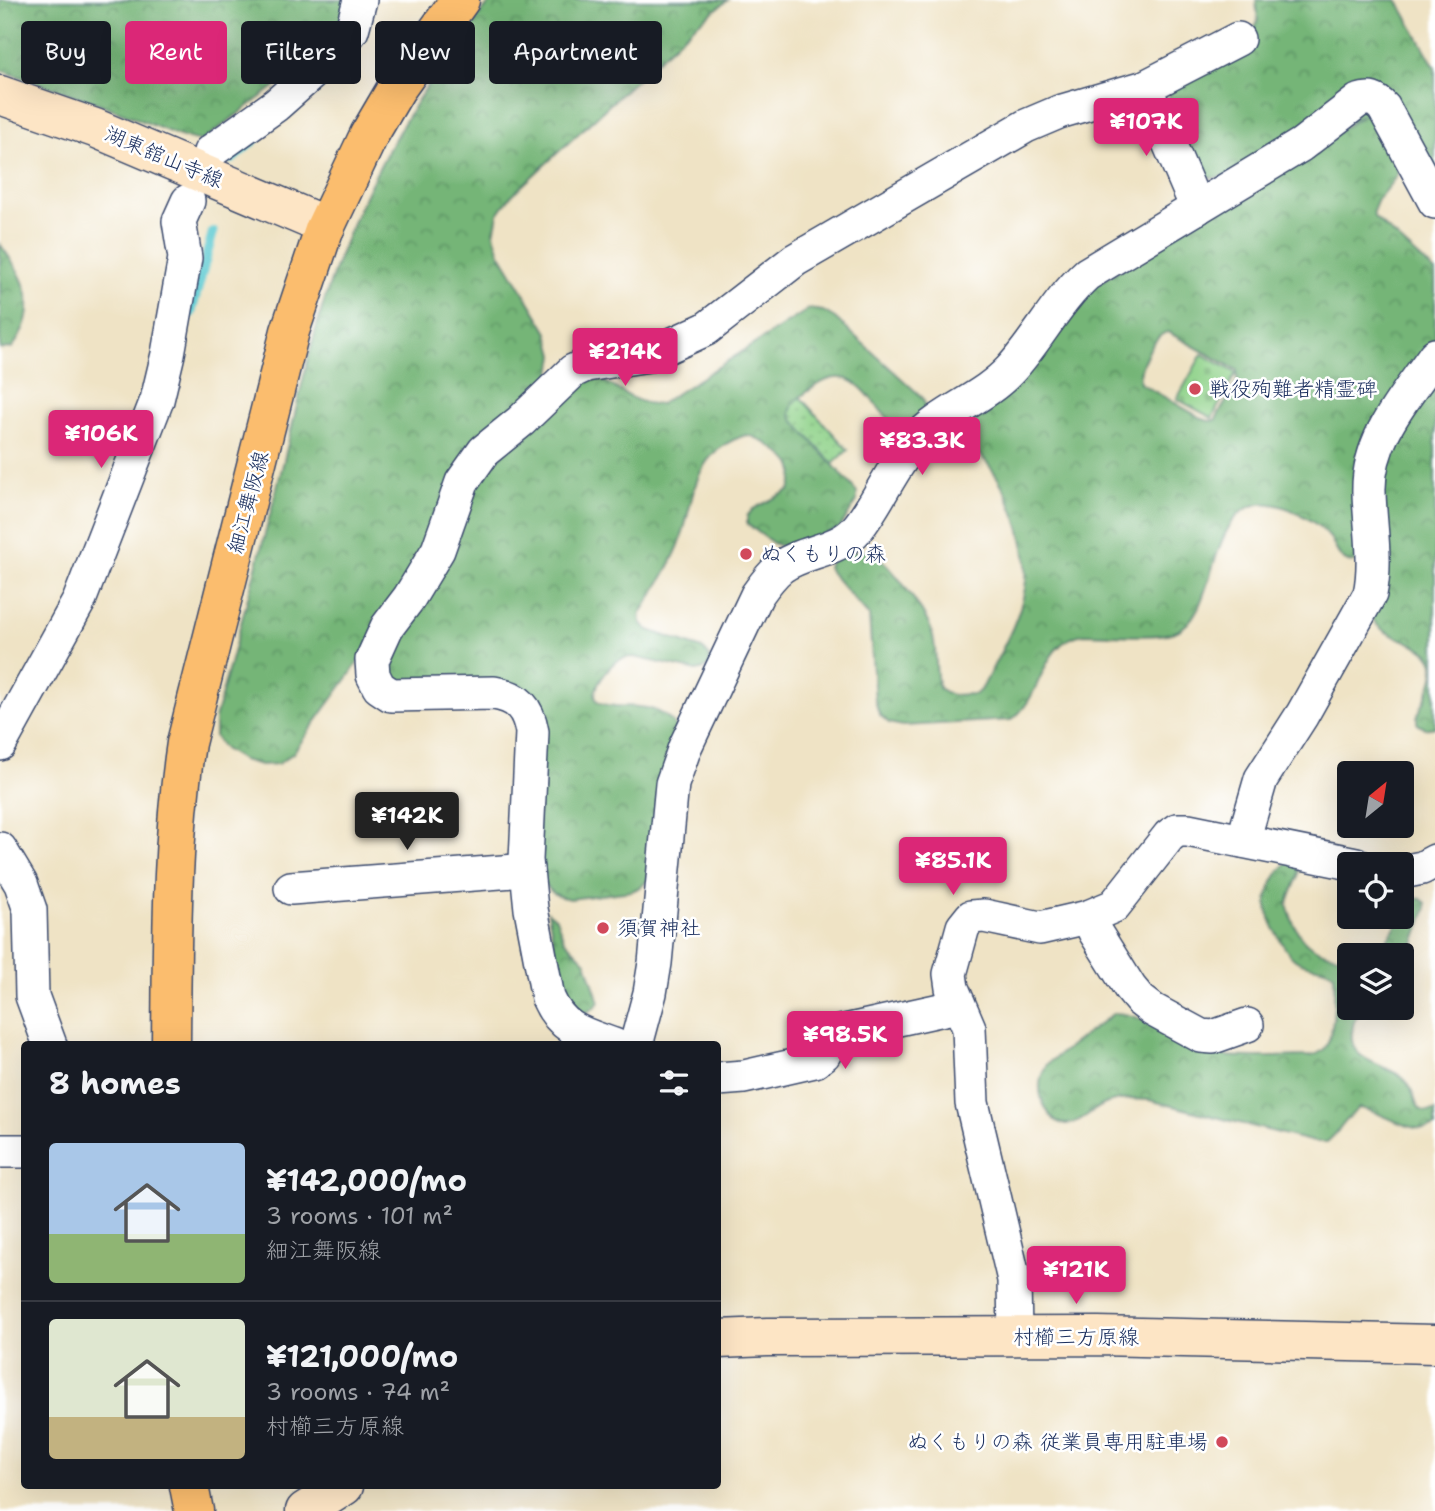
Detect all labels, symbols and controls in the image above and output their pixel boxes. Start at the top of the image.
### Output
chip: Buy [21,21,111,84]
chip: Rent [125,21,227,84]
chip: Filters [241,21,361,84]
chip: New [375,21,475,84]
chip: Apartment [489,21,662,84]
pin: ¥107K [1097,99,1195,158]
text: ¥107K [1110,106,1182,136]
street label: 湖東舘山寺線 [101,119,227,195]
pin: ¥214K [576,328,674,388]
text: ¥214K [589,336,661,366]
place label: 戦役殉難者精霊碑 [1209,375,1377,403]
marker: 戦役殉難者精霊碑 [1187,381,1203,397]
pin: ¥106K [52,410,150,470]
text: ¥106K [64,418,138,448]
pin: ¥83.3K [865,418,979,477]
text: ¥83.3K [879,425,965,455]
street label: 細江舞阪線 [221,448,275,556]
place label: ぬくもりの森 [760,540,886,568]
marker: ぬくもりの森 [738,546,754,562]
north arrow [1337,761,1414,838]
map controls [1337,761,1414,1020]
pin: ¥142K [358,792,456,852]
text: ¥142K [371,800,443,830]
pin: ¥85.1K [896,838,1010,897]
text: ¥85.1K [915,845,991,875]
button: locate [1337,852,1414,929]
place label: 須賀神社 [617,914,701,942]
marker: 須賀神社 [595,920,611,936]
button: layers [1337,943,1414,1020]
pin: ¥98.5K [788,1012,902,1071]
text: ¥98.5K [803,1019,887,1049]
text: 8 homes [49,1063,181,1104]
icon: filters [655,1064,693,1102]
text: ¥142,000/mo [266,1160,467,1201]
icon: home [105,1171,189,1255]
text: 3 rooms · 101 m² [266,1201,453,1231]
text: 細江舞阪線 [266,1235,381,1265]
pin: ¥121K [1027,1246,1125,1306]
text: ¥121K [1043,1254,1109,1284]
street label: 村櫛三方原線 [1013,1323,1139,1351]
text: ¥121,000/mo [266,1336,458,1377]
icon: home [105,1347,189,1431]
text: 3 rooms · 74 m² [266,1377,450,1407]
text: 村櫛三方原線 [266,1411,404,1441]
place label: ぬくもりの森 従業員専用駐車場 [907,1428,1208,1456]
marker: ぬくもりの森 従業員専用駐車場 [1214,1434,1230,1450]

